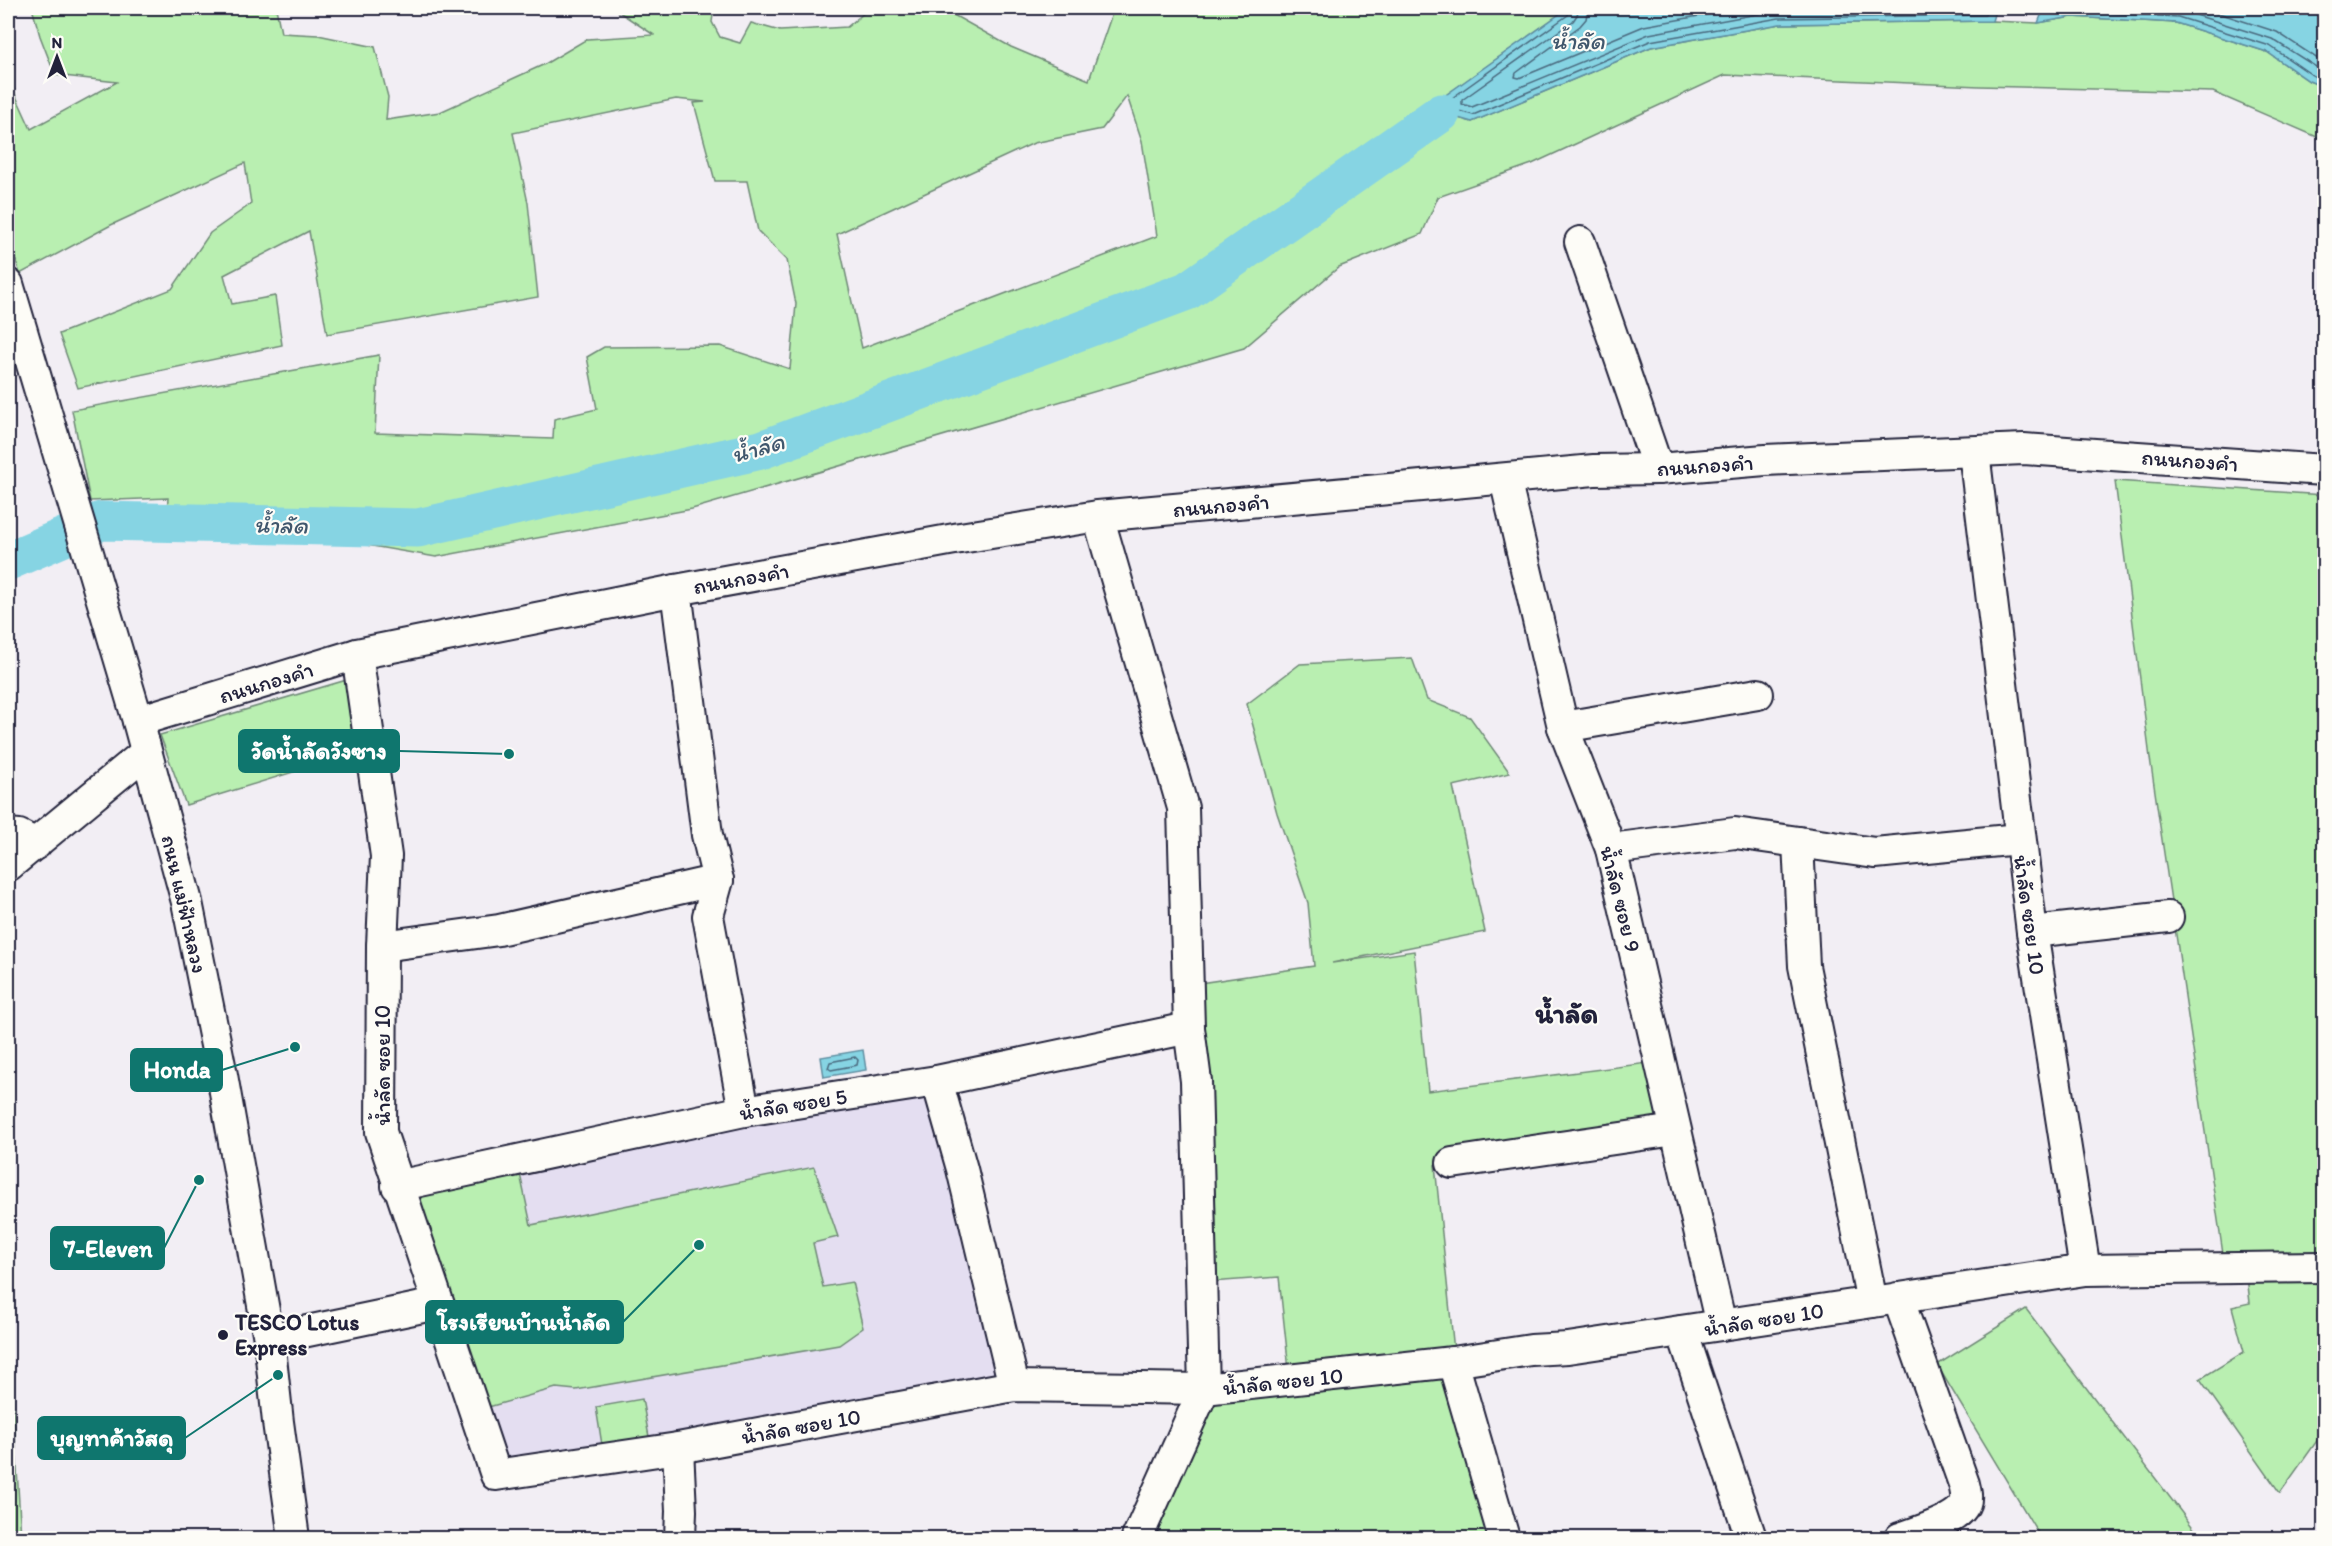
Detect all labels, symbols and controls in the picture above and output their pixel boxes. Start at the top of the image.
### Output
water label: น้ำลัด [1551,26,1606,55]
north arrow [27,27,87,87]
text: N [52,33,62,52]
water label: น้ำลัด [728,426,788,469]
street label: ถนนกองคำ [2141,444,2239,477]
street label: ถนนกองคำ [1656,449,1754,482]
street label: ถนนกองคำ [1172,488,1271,523]
water label: น้ำลัด [254,509,309,539]
street label: ถนนกองคำ [691,557,791,600]
street label: ถนนกองคำ [216,655,316,710]
callout: วัดน้ำลัดวังซาง [239,730,399,772]
text: วัดน้ำลัดวังซาง [251,734,387,765]
street label: ถนน แม่ฟ้าหลวง [155,832,214,976]
street label: น้ำลัด ซอย 9 [1594,843,1648,955]
street label: น้ำลัด ซอย 10 [2008,853,2052,977]
district label: น้ำลัด [1535,996,1598,1030]
street label: น้ำลัด ซอย 10 [368,1005,396,1125]
callout: Honda [131,1049,222,1091]
text: Honda [143,1055,211,1084]
street label: น้ำลัด ซอย 5 [737,1082,849,1126]
callout: 7-Eleven [51,1227,164,1269]
text: 7-Eleven [62,1234,153,1263]
street label: น้ำลัด ซอย 10 [1702,1296,1826,1342]
callout: โรงเรียนบ้านน้ำลัด [426,1301,623,1343]
text: โรงเรียนบ้านน้ำลัด [436,1305,611,1336]
place label: TESCO Lotus Express [234,1309,359,1361]
marker: TESCO Lotus Express [216,1328,230,1342]
street label: น้ำลัด ซอย 10 [1221,1361,1345,1401]
street label: น้ำลัด ซอย 10 [739,1402,863,1450]
callout: บุญทาค้าวัสดุ [38,1417,185,1459]
text: บุญทาค้าวัสดุ [49,1423,174,1455]

